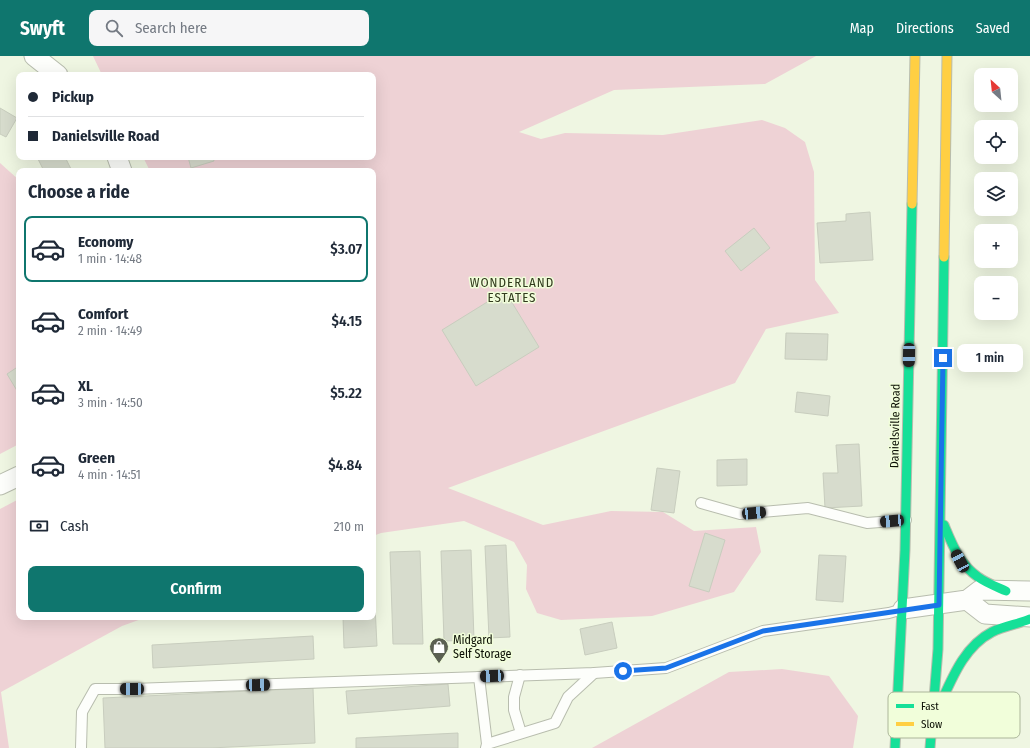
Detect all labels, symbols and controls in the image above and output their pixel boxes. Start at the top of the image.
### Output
search box [89,10,369,46]
text: Swyft [20,17,65,40]
icon: search [103,17,125,39]
text: Search here [135,19,207,37]
text: Map [850,20,874,37]
text: Directions [896,20,954,37]
text: Saved [976,20,1010,37]
north arrow [974,68,1018,112]
map controls [974,68,1018,320]
text: Pickup [52,88,94,106]
button: locate [974,120,1018,164]
text: Danielsville Road [52,127,160,145]
button: layers [974,172,1018,216]
text: Choose a ride [28,181,130,203]
button: + [974,224,1018,268]
icon: car [30,231,66,267]
text: Economy [78,233,133,251]
text: $3.07 [330,240,362,258]
text: 1 min · 14:48 [78,251,142,266]
district label: WONDERLAND ESTATES [470,275,554,305]
button: − [974,276,1018,320]
icon: car [30,303,66,339]
text: Comfort [78,305,129,323]
text: $4.15 [332,312,362,330]
text: 2 min · 14:49 [78,323,142,338]
car [903,343,915,367]
callout: 1 min [957,344,1023,372]
route end [934,349,952,367]
text: 1 min [976,350,1004,365]
icon: car [30,375,66,411]
text: XL [78,377,93,395]
text: $5.22 [330,384,362,402]
street label: Danielsville Road [887,384,903,468]
text: 3 min · 14:50 [78,395,143,410]
icon: car [30,447,66,483]
text: Green [78,449,115,467]
text: $4.84 [328,456,362,474]
text: 4 min · 14:51 [78,467,141,482]
car [742,506,766,520]
car [880,514,904,528]
icon: cash [28,515,50,537]
text: Cash [60,517,89,535]
text: 210 m [334,519,364,534]
car [949,548,971,574]
button: Confirm [28,566,364,612]
place label: Midgard Self Storage [453,633,512,661]
shop icon: Midgard Self Storage [428,636,450,664]
route start [614,662,632,680]
car [480,669,504,683]
car [246,679,270,691]
car [120,683,144,695]
legend [888,692,1020,738]
text: Fast [921,700,939,713]
text: Slow [921,718,942,731]

